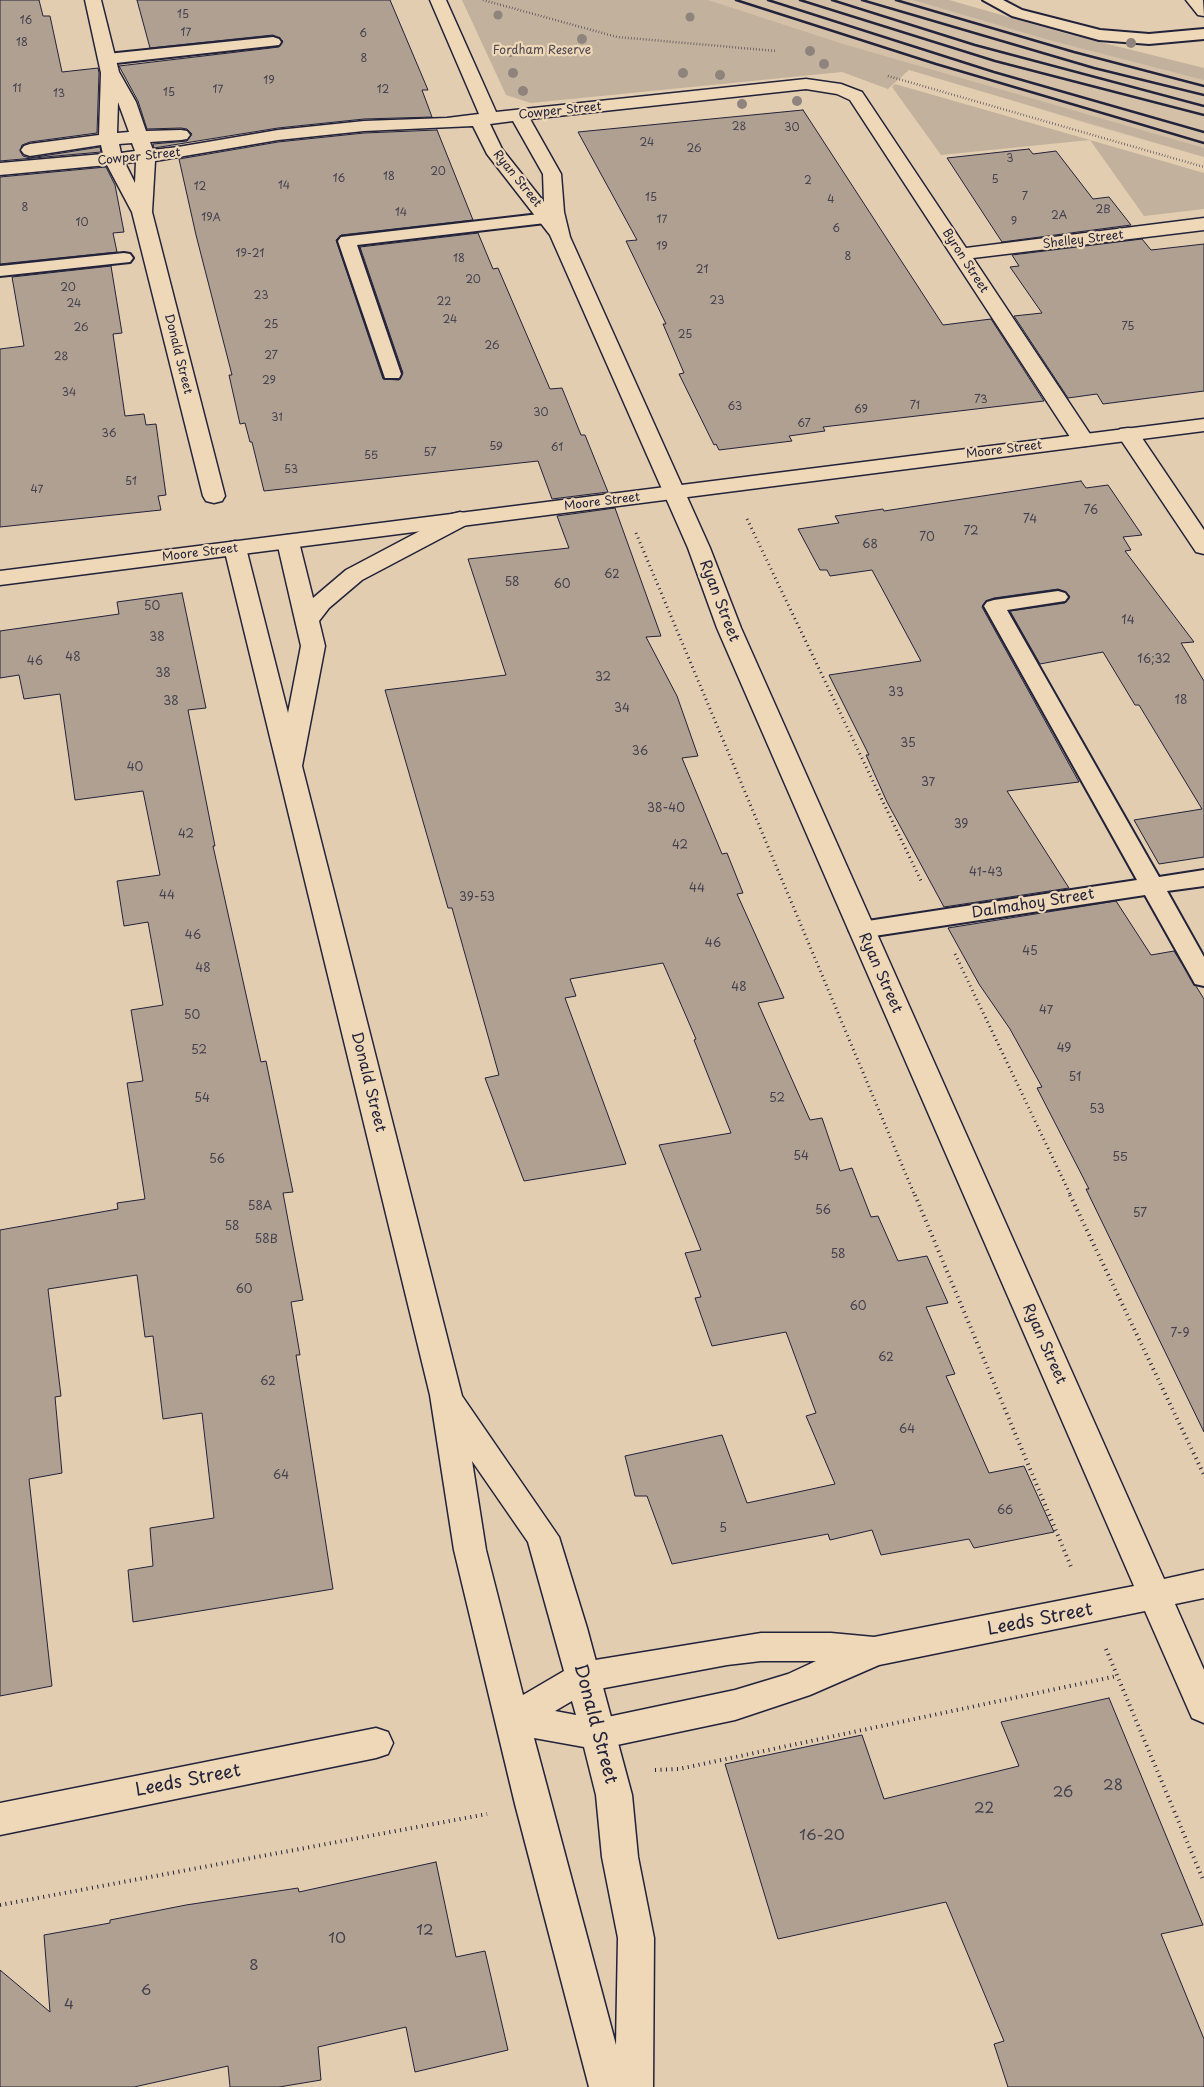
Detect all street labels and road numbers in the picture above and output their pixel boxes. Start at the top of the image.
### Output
street label: Cowper Street [518,99,602,123]
street label: Cowper Street [97,145,181,169]
street label: Ryan Street [490,148,544,210]
street label: Byron Street [939,226,991,296]
street label: Shelley Street [1042,228,1124,252]
street label: Donald Street [161,312,195,396]
street label: Moore Street [965,438,1043,462]
street label: Moore Street [563,490,641,514]
street label: Moore Street [161,541,239,565]
street label: Ryan Street [695,557,743,645]
street label: Dalmahoy Street [971,885,1095,923]
street label: Ryan Street [854,930,906,1016]
street label: Donald Street [347,1030,389,1134]
street label: Ryan Street [1018,1301,1070,1387]
street label: Leeds Street [985,1599,1095,1641]
street label: Donald Street [569,1662,621,1786]
street label: Leeds Street [133,1760,243,1802]

